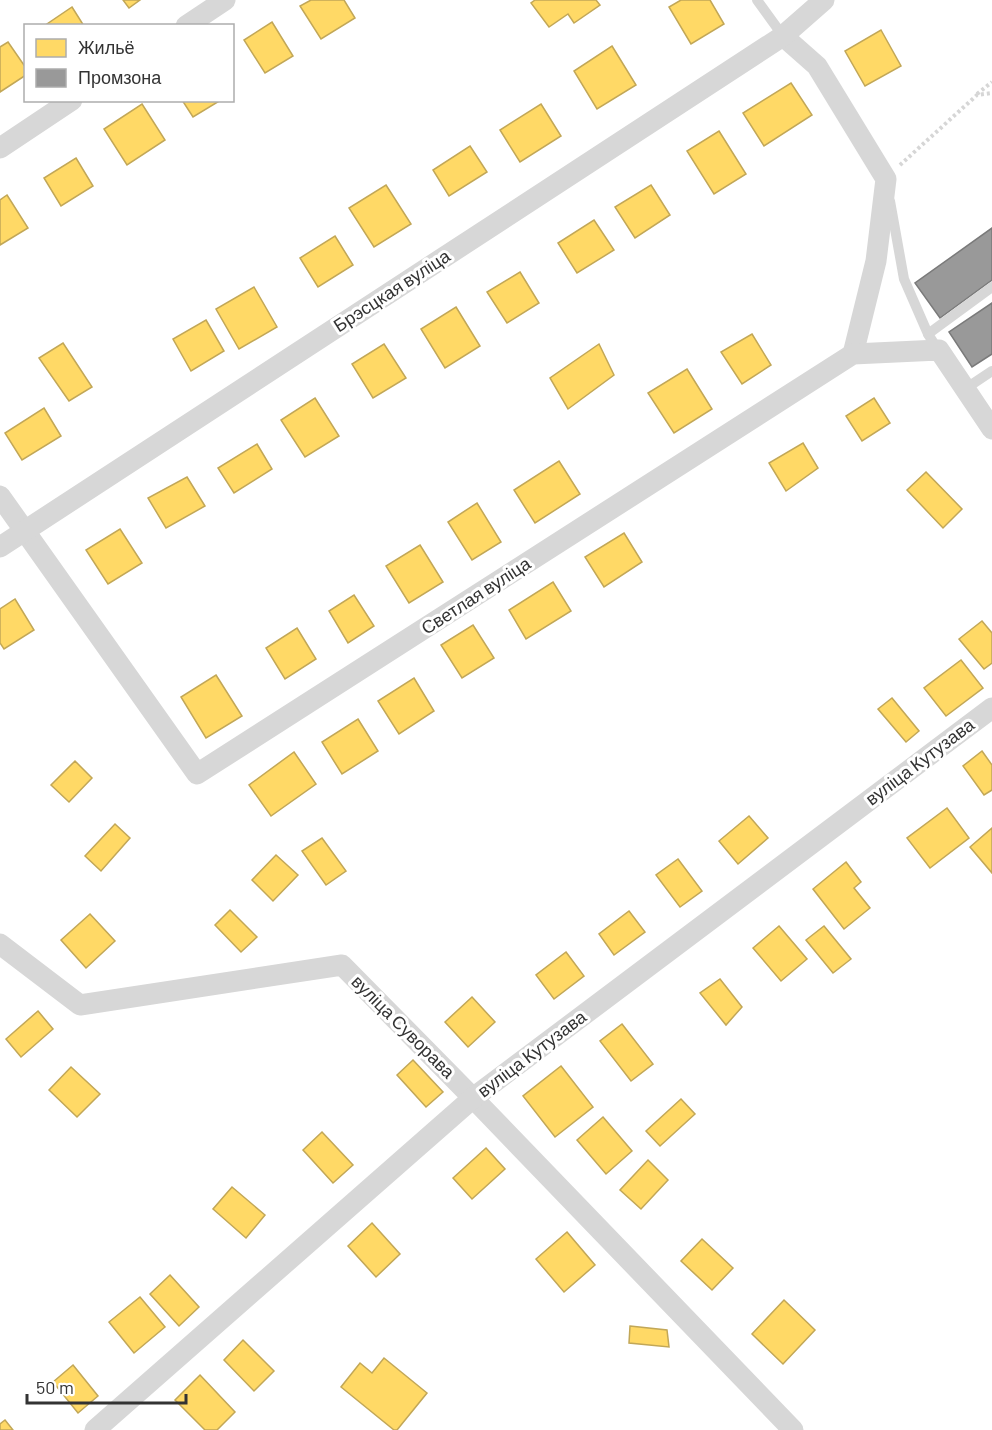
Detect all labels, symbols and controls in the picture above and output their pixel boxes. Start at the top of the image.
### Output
legend [24,24,234,102]
text: Жильё [78,36,135,58]
text: Промзона [78,66,162,88]
street label: Брэсцкая вуліца [329,244,455,336]
street label: Светлая вуліца [417,551,535,639]
street label: вуліца Кутузава [861,712,979,809]
street label: вуліца Суворава [348,970,461,1083]
street label: вуліца Кутузава [473,1004,591,1101]
scale bar [27,1367,186,1405]
text: 50 m [36,1376,74,1398]

